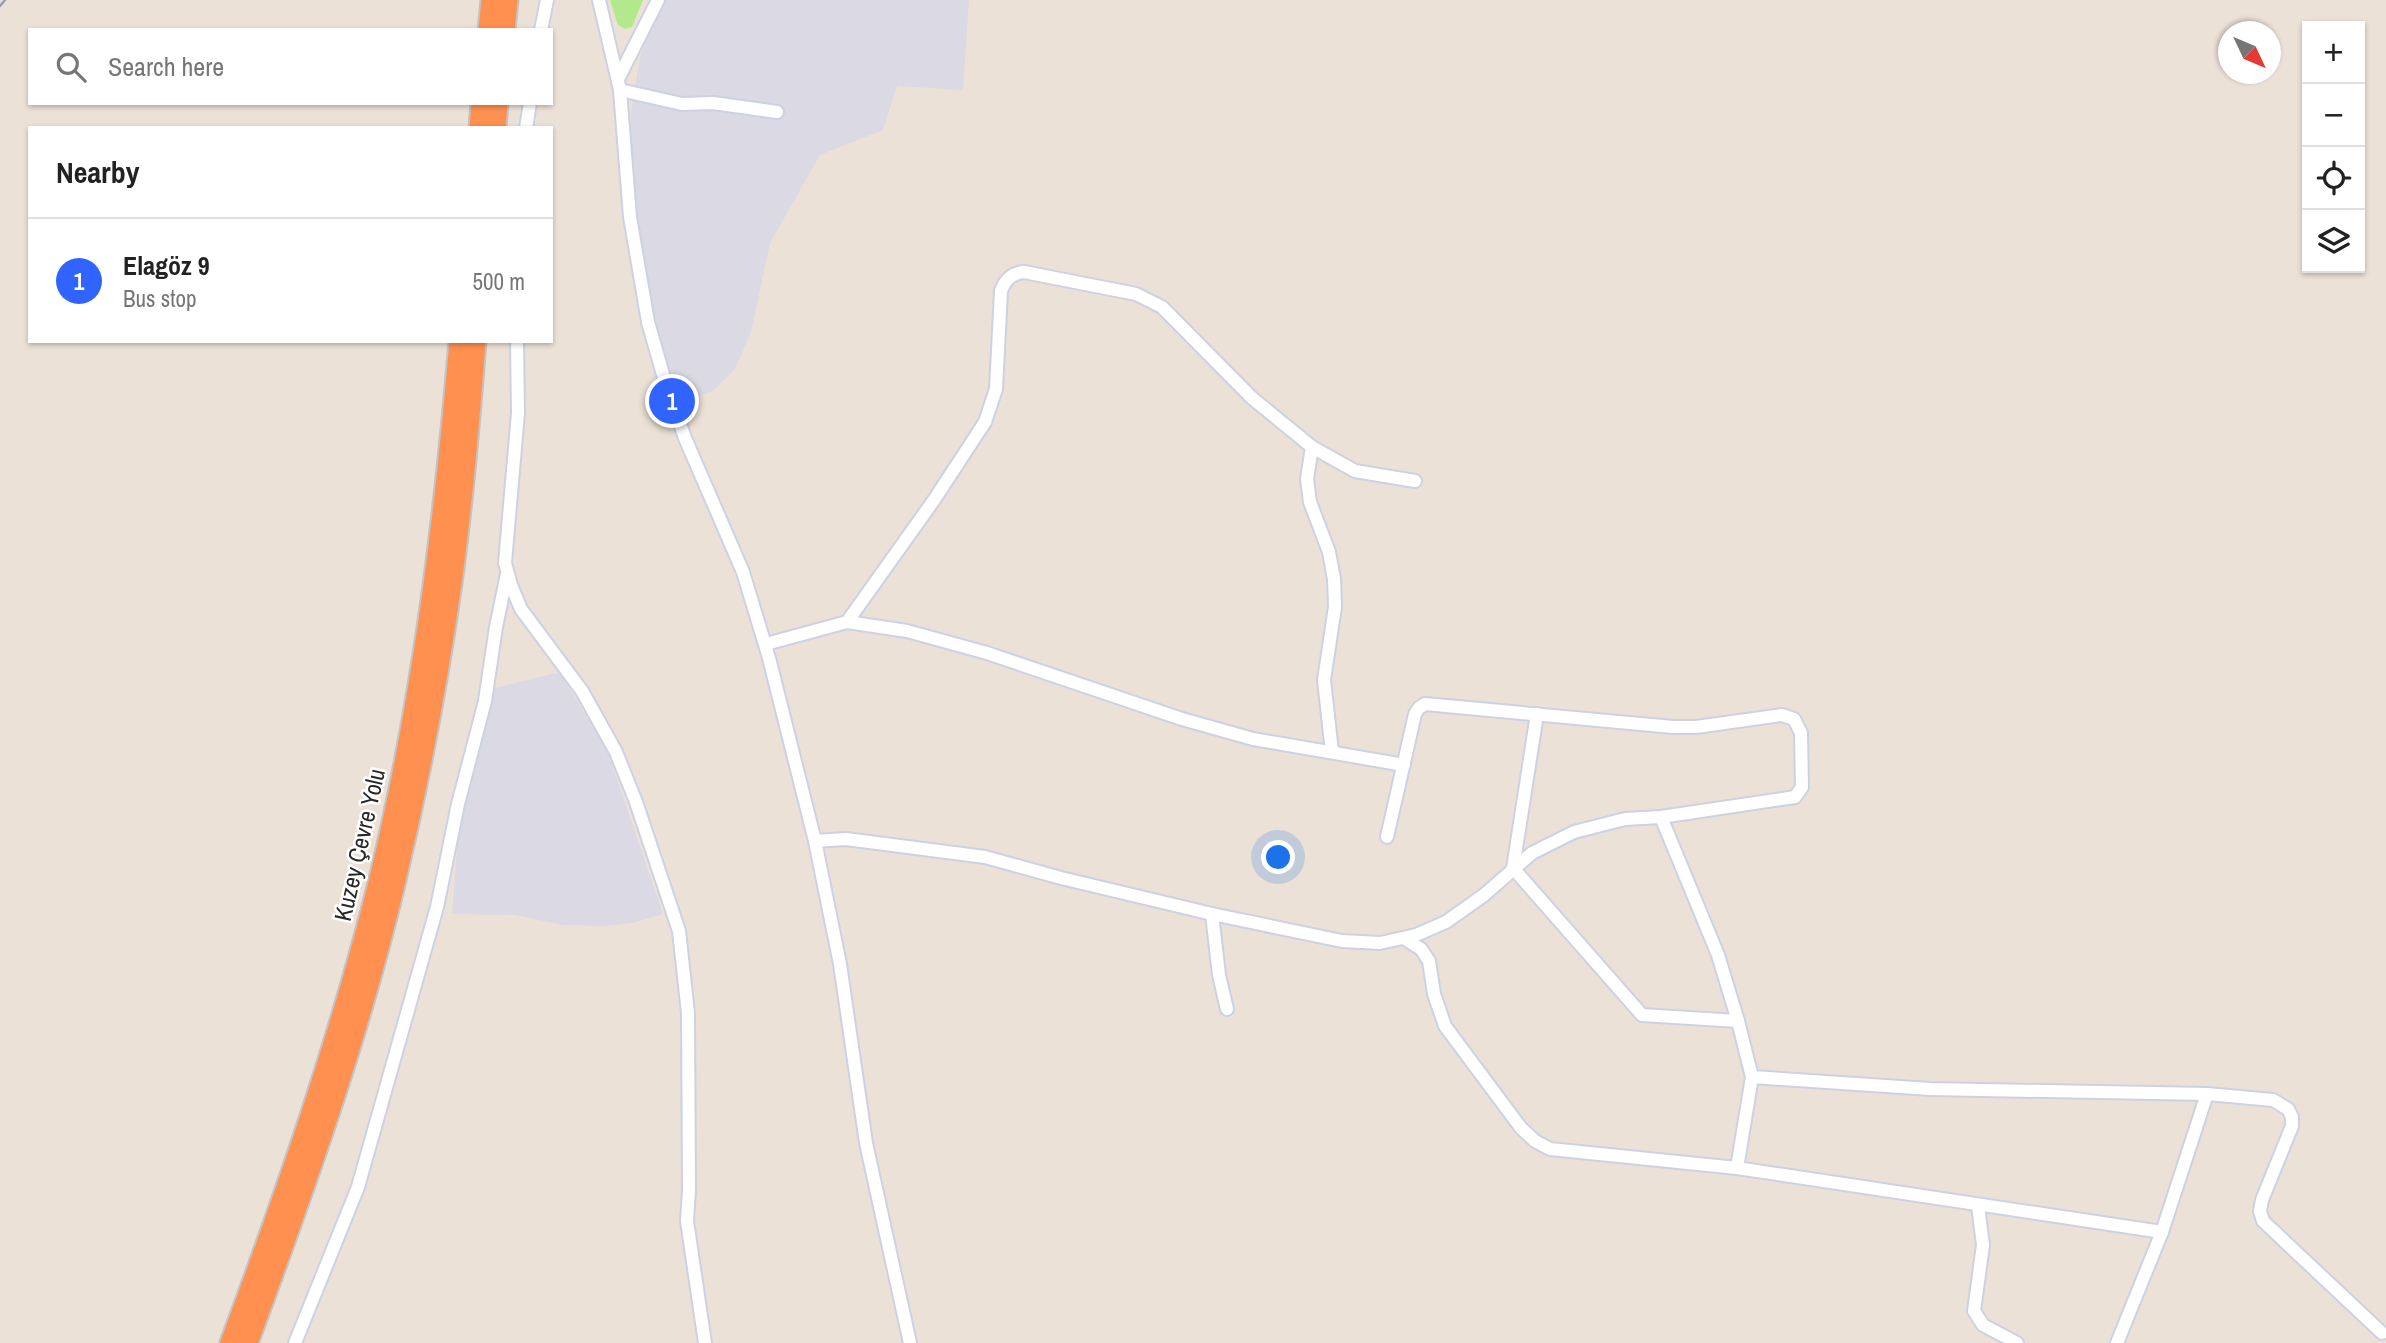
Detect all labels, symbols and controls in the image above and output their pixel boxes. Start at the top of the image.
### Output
north arrow [2218,21,2281,84]
map controls [2302,21,2365,273]
button: + [2302,21,2365,84]
search box [28,28,553,105]
icon: search [52,48,90,86]
text: Search here [108,49,224,84]
button: − [2302,84,2365,147]
button: locate [2302,147,2365,210]
text: Nearby [56,152,139,192]
button: layers [2302,210,2365,273]
text: Elagöz 9 [123,248,210,283]
text: 1 [74,266,84,297]
text: 500 m [473,266,525,297]
text: Bus stop [123,283,196,314]
pin: 1 [649,375,695,427]
street label: Kuzey Çevre Yolu [326,765,392,924]
your location [1261,840,1295,874]

